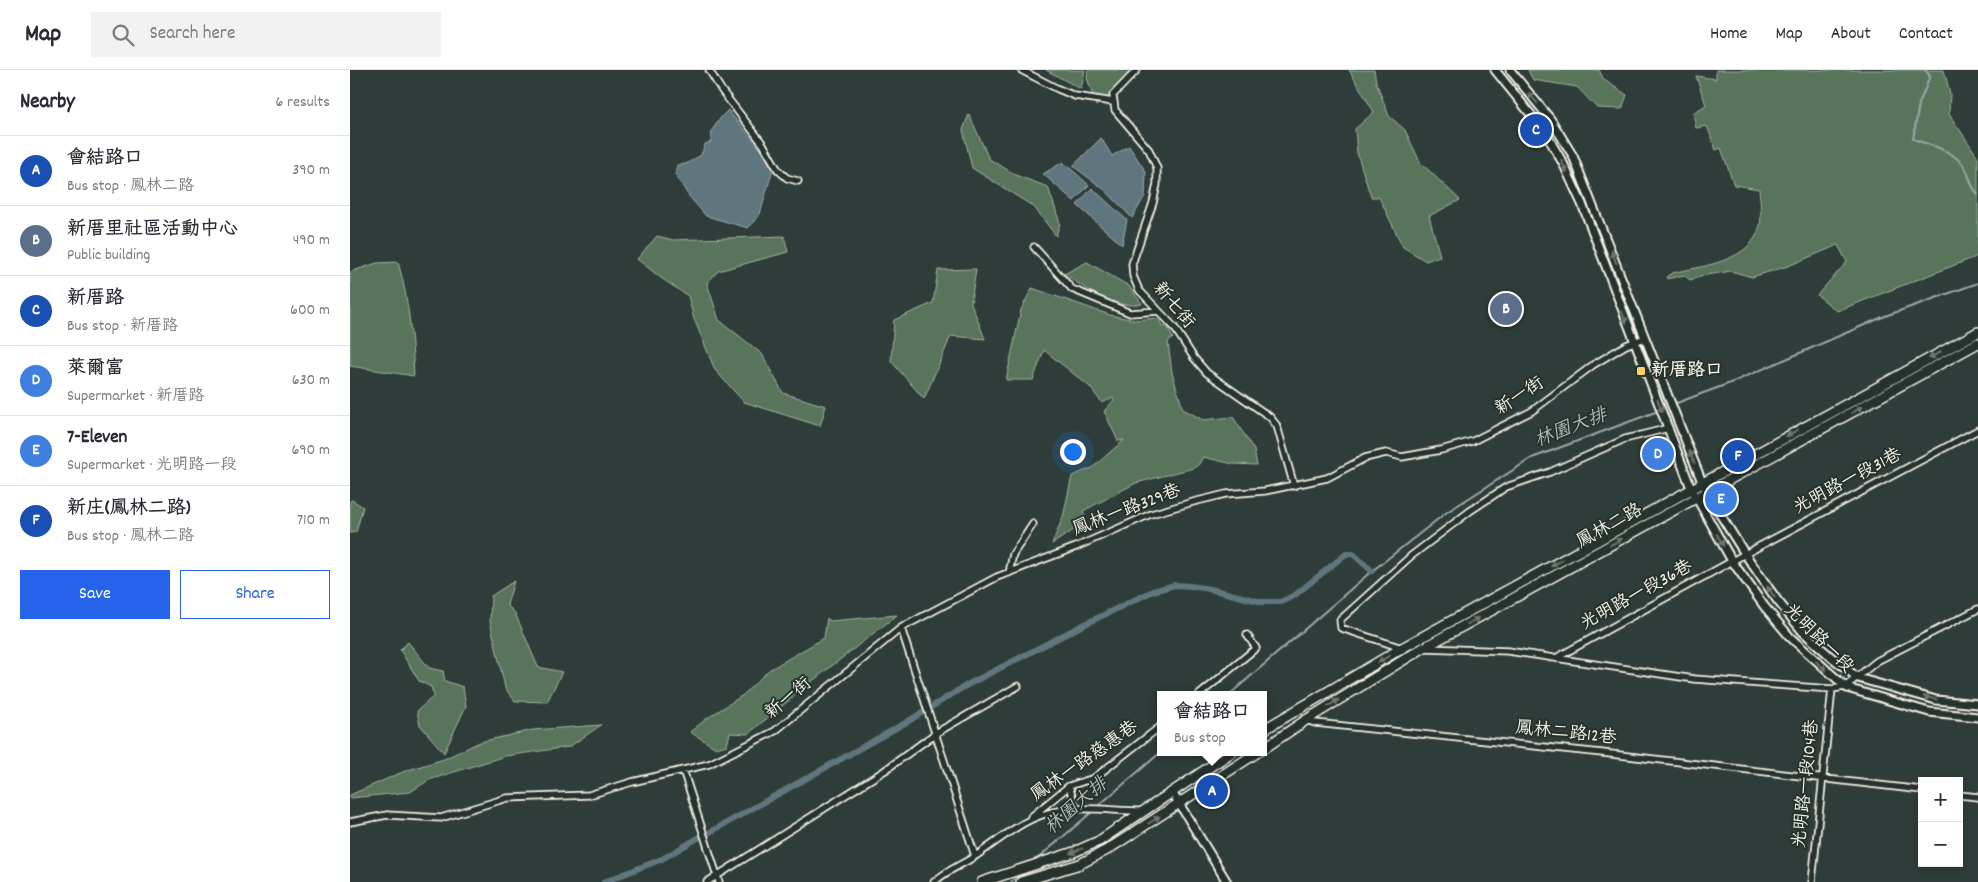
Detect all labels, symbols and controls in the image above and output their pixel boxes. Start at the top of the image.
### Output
search box [91,12,441,57]
text: Map [25,18,61,52]
icon: search [109,21,137,49]
text: Search here [149,21,235,48]
text: Home [1710,22,1747,47]
text: Map [1775,22,1803,47]
text: About [1831,22,1871,47]
text: Contact [1899,22,1953,47]
text: Nearby [20,88,75,118]
text: 6 results [275,91,330,114]
one-way arrow [1527,91,1538,104]
pin: C [1520,111,1552,149]
text: 會結路口 [67,146,143,173]
text: A [32,159,40,182]
text: 390 m [292,159,330,182]
one-way arrow [1560,159,1568,173]
text: Bus stop · 鳳林二路 [67,175,194,198]
text: 新厝里社區活動中心 [67,217,238,244]
text: B [32,229,40,252]
text: 490 m [293,229,330,252]
text: Public building [67,244,150,267]
one-way arrow [1610,249,1618,264]
street label: 新七街 [1146,277,1200,335]
text: 新厝路 [67,286,124,313]
pin: B [1490,290,1522,328]
text: C [32,299,40,322]
text: 600 m [290,299,330,322]
one-way arrow [1620,310,1628,325]
text: Bus stop · 新厝路 [67,315,178,338]
one-way arrow [1928,351,1943,359]
text: 萊爾富 [67,356,124,383]
place label: 新厝路口 [1651,359,1723,384]
marker: 新厝路口 [1635,365,1647,377]
text: D [32,369,40,392]
text: 630 m [292,369,330,392]
street label: 新一街 [1491,372,1549,422]
text: Supermarket · 新厝路 [67,385,204,408]
one-way arrow [1656,399,1664,413]
water label: 林園大排 [1531,402,1613,455]
one-way arrow [1850,405,1864,414]
text: 7-Eleven [67,425,127,452]
one-way arrow [1785,429,1800,437]
pin: D [1642,435,1674,473]
pin: F [1722,437,1754,475]
text: E [32,439,40,462]
text: 690 m [291,439,330,462]
your location [1060,439,1086,465]
street label: 光明路一段31巷 [1789,443,1907,521]
one-way arrow [1688,449,1696,464]
text: Supermarket · 光明路一段 [67,454,236,477]
street label: 鳳林一路329巷 [1069,479,1185,543]
pin: E [1705,480,1737,518]
text: 新庄(鳳林二路) [67,496,191,523]
street label: 鳳林二路 [1572,499,1648,555]
text: F [32,509,40,532]
text: 710 m [297,509,330,532]
text: Bus stop · 鳳林二路 [67,525,194,548]
one-way arrow [1716,534,1725,547]
one-way arrow [1608,538,1623,546]
street label: 光明路一段36巷 [1576,555,1698,637]
one-way arrow [1550,558,1563,567]
button: Save [20,570,170,619]
button: Share [180,570,330,619]
one-way arrow [1766,585,1776,599]
street label: 光明路一段 [1777,598,1859,680]
one-way arrow [1467,616,1480,625]
one-way arrow [1377,654,1391,663]
one-way arrow [1815,660,1827,672]
street label: 新一街 [760,672,818,726]
popup [1157,691,1267,756]
one-way arrow [1922,694,1937,702]
one-way arrow [1327,699,1340,708]
text: 會結路口 [1174,700,1250,727]
street label: 鳳林一路慈惠巷 [1026,716,1144,808]
street label: 鳳林二路12巷 [1514,716,1618,752]
street label: 光明路一段104巷 [1788,718,1826,850]
text: Bus stop [1174,727,1226,750]
water label: 林園大排 [1039,771,1116,842]
pin: A [1196,772,1228,810]
map controls [1918,777,1963,867]
button: + [1918,777,1963,822]
one-way arrow [1147,816,1160,825]
button: − [1918,822,1963,867]
one-way arrow [1068,847,1083,855]

